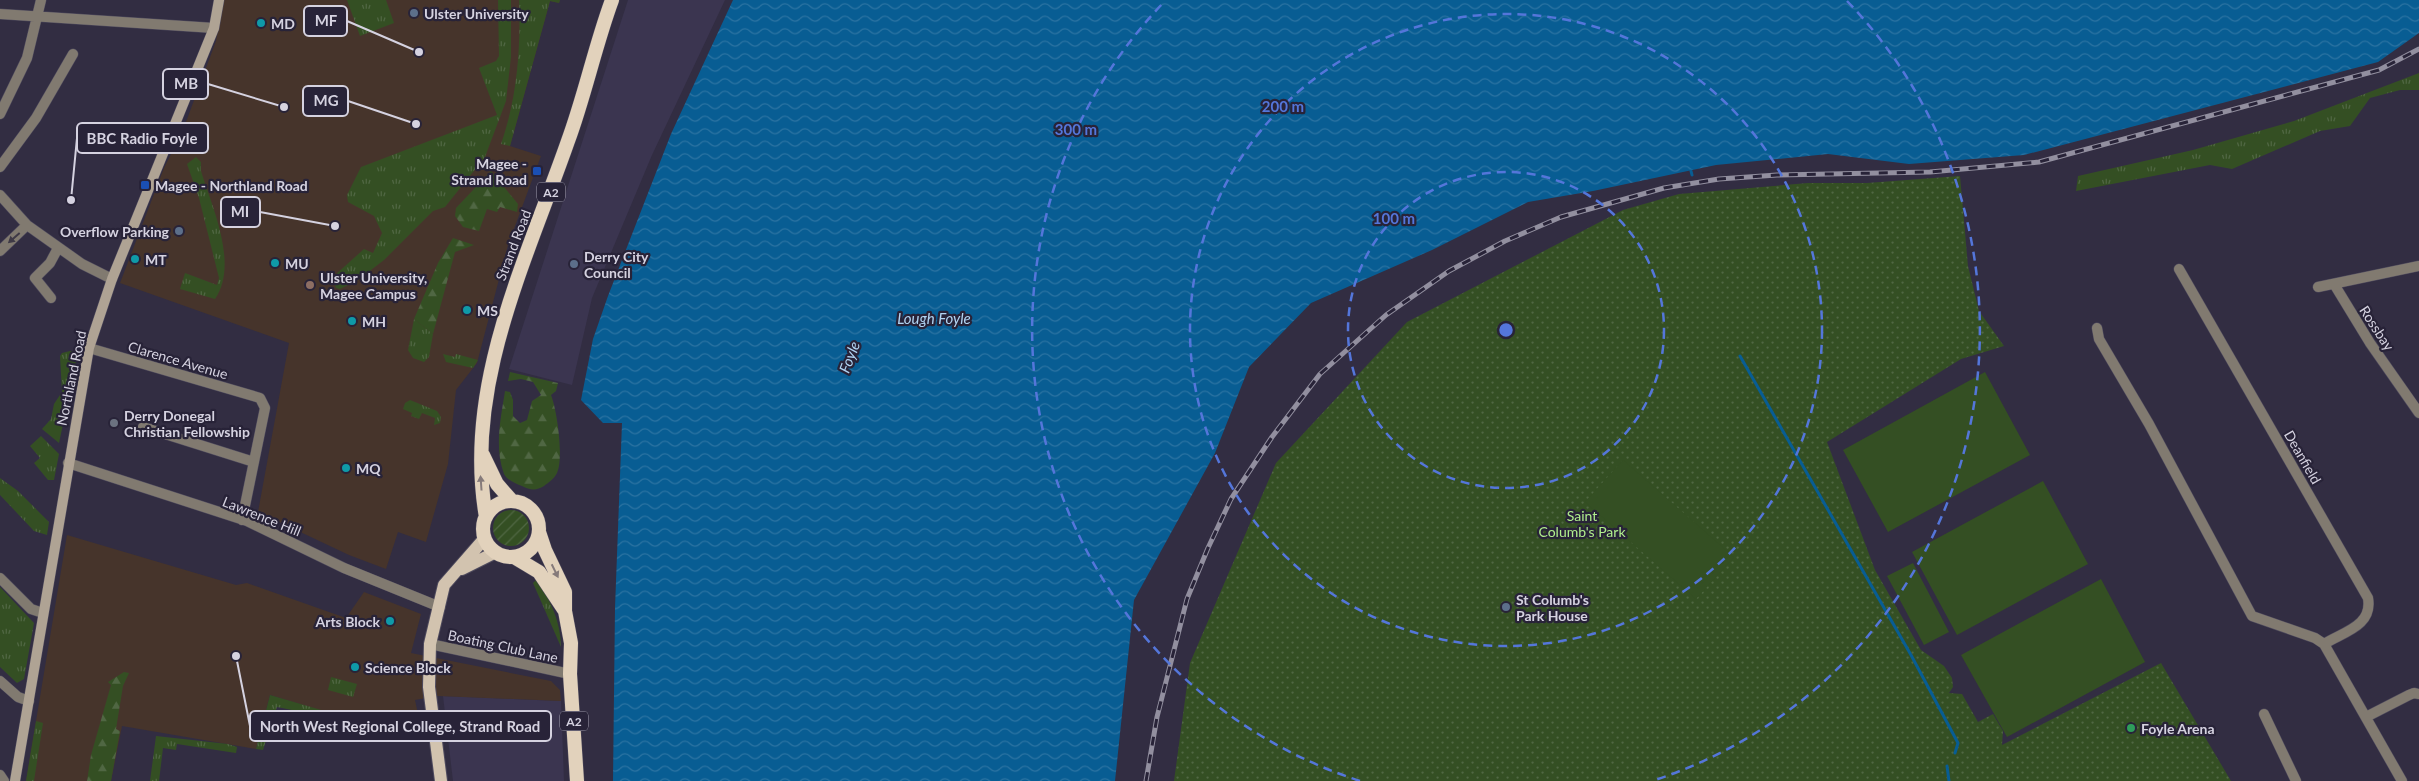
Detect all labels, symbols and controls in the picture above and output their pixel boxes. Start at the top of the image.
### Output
place label: Ulster University [424,5,529,22]
callout: MF [304,6,347,36]
marker: Ulster University [408,7,420,19]
text: MF [315,11,338,29]
place label: MD [271,15,295,32]
marker: MD [255,17,267,29]
callout: MB [163,69,208,99]
text: MB [174,74,198,92]
callout: MG [303,86,348,116]
text: MG [313,91,339,109]
text: 200 m [1262,97,1304,115]
text: 300 m [1055,120,1097,138]
callout: BBC Radio Foyle [77,123,208,153]
text: BBC Radio Foyle [87,129,197,147]
place label: Magee - Strand Road [451,155,527,188]
marker: Magee - Strand Road [531,165,543,177]
place label: Magee - Northland Road [155,177,308,194]
marker: Magee - Northland Road [139,179,151,191]
road number: A2 [537,182,565,202]
callout: MI [221,197,260,227]
text: MI [231,202,249,220]
street label: Strand Road [492,207,534,283]
text: 100 m [1373,209,1415,227]
place label: Overflow Parking [60,223,170,240]
marker: Overflow Parking [173,225,185,237]
one-way arrow [8,233,21,244]
place label: Derry City Council [584,248,649,281]
place label: MT [145,251,167,268]
marker: MT [129,253,141,265]
place label: MU [285,255,309,272]
marker: MU [269,257,281,269]
marker: Derry City Council [568,258,580,270]
place label: Ulster University, Magee Campus [320,269,427,302]
marker: Ulster University, Magee Campus [304,279,316,291]
place label: MS [477,302,498,319]
street label: Rossbay [2356,302,2398,354]
marker: MS [461,304,473,316]
water label: Lough Foyle [897,309,971,327]
place label: MH [362,313,386,330]
marker: MH [346,315,358,327]
centre of rings [1497,321,1515,339]
street label: Northland Road [53,329,89,427]
street label: Clarence Avenue [126,338,230,382]
water label: Foyle [835,339,863,375]
place label: Derry Donegal Christian Fellowship [124,407,250,440]
marker: Derry Donegal Christian Fellowship [108,417,120,429]
street label: Deanfield [2281,427,2325,487]
place label: MQ [356,460,381,477]
marker: MQ [340,462,352,474]
one-way arrow [477,475,485,491]
street label: Lawrence Hill [220,493,304,539]
park label: Saint Columb's Park [1538,507,1626,540]
one-way arrow [551,564,559,578]
place label: St Columb's Park House [1516,591,1589,624]
marker: St Columb's Park House [1500,601,1512,613]
place label: Arts Block [314,613,381,630]
marker: Arts Block [384,615,396,627]
street label: Boating Club Lane [446,626,560,666]
place label: Science Block [365,659,451,676]
marker: Science Block [349,661,361,673]
callout: North West Regional College, Strand Road [250,711,551,741]
road number: A2 [560,711,588,730]
text: North West Regional College, Strand Road [260,717,540,735]
place label: Foyle Arena [2141,720,2215,737]
marker: Foyle Arena [2125,722,2137,734]

